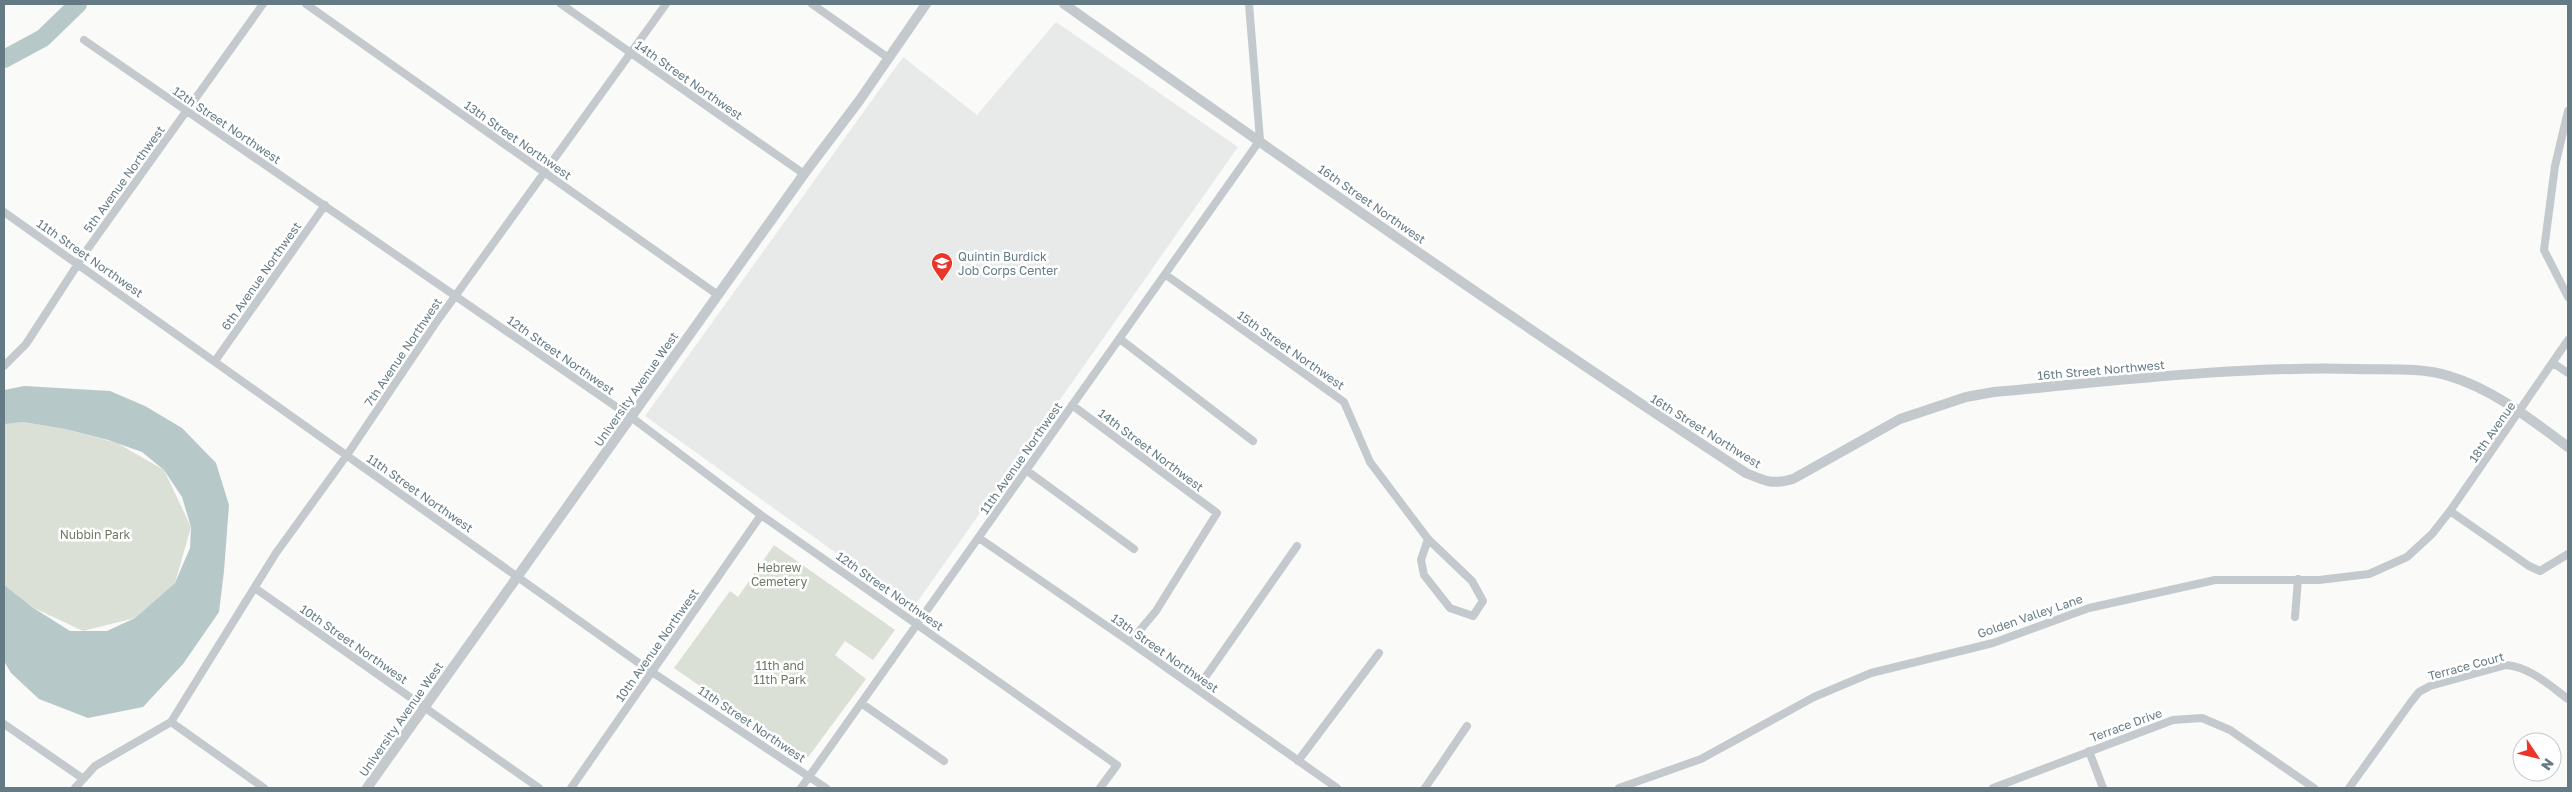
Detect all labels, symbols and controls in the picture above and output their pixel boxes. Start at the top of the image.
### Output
street label: 14th Street Northwest [632,37,746,123]
street label: 12th Street Northwest [170,83,284,167]
street label: 13th Street Northwest [461,97,575,183]
street label: 5th Avenue Northwest [80,122,168,235]
street label: 16th Street Northwest [1315,161,1429,247]
street label: 11th Street Northwest [34,216,146,300]
street label: 6th Avenue Northwest [218,219,304,333]
place label: Quintin Burdick Job Corps Center [958,249,1058,278]
school or university icon: Quintin Burdick Job Corps Center [930,251,954,282]
street label: 7th Avenue Northwest [361,295,445,409]
street label: 15th Street Northwest [1234,307,1348,393]
street label: 12th Street Northwest [504,312,618,398]
street label: University Avenue West [591,329,681,449]
street label: 16th Street Northwest [2037,357,2166,383]
street label: 16th Street Northwest [1648,391,1764,471]
street label: 11th Avenue Northwest [977,399,1065,517]
street label: 18th Avenue [2466,399,2518,465]
street label: 14th Street Northwest [1095,406,1207,495]
street label: 11th Street Northwest [364,451,476,535]
park label: Nubbin Park [60,527,131,542]
street label: 12th Street Northwest [833,548,947,634]
park label: Hebrew Cemetery [751,560,807,589]
street label: 10th Avenue Northwest [612,585,702,705]
street label: Golden Valley Lane [1975,591,2085,641]
street label: 10th Street Northwest [297,601,411,687]
street label: 13th Street Northwest [1108,610,1222,696]
street label: Terrace Court [2426,649,2506,683]
park label: 11th and 11th Park [754,658,807,687]
street label: University Avenue West [356,659,446,779]
street label: 11th Street Northwest [695,682,809,766]
street label: Terrace Drive [2088,705,2164,745]
north arrow [2512,732,2562,782]
text: N [2538,756,2558,774]

